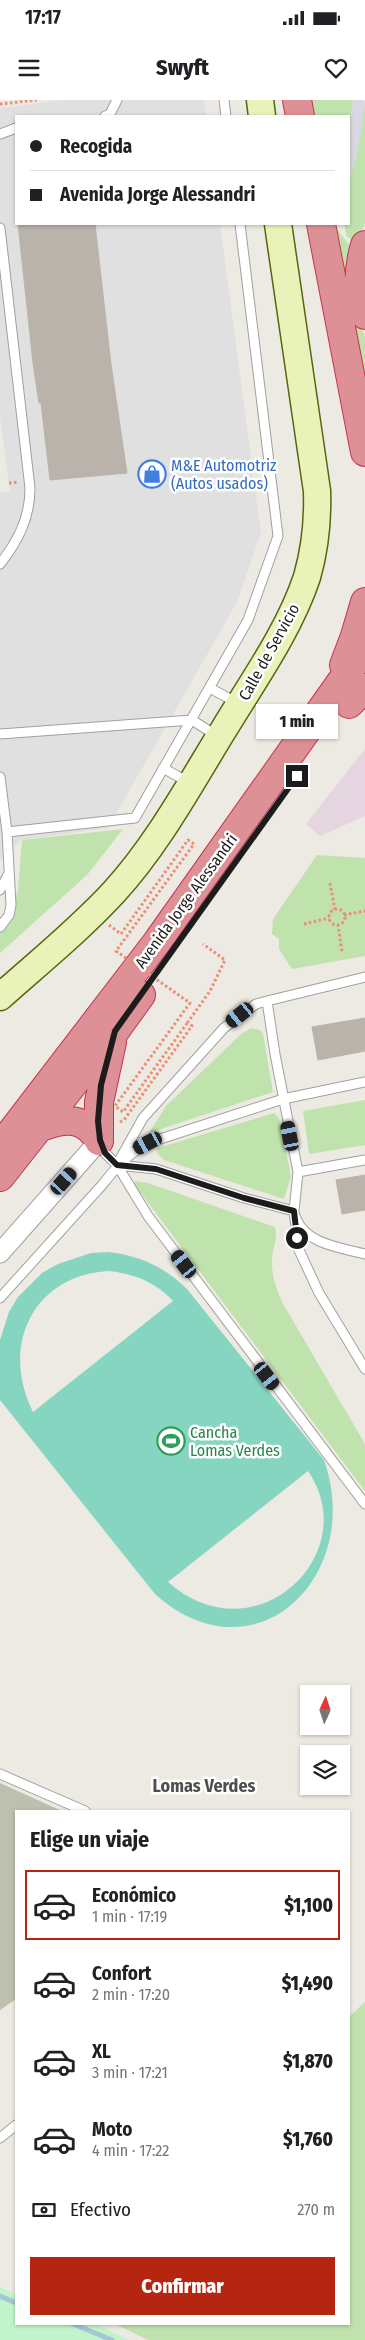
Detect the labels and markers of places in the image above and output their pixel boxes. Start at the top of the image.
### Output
place label: M&E Automotriz (Autos usados) [171,456,276,493]
shop icon: M&E Automotriz (Autos usados) [137,459,167,489]
place label: Cancha Lomas Verdes [190,1423,280,1460]
sports icon: Cancha Lomas Verdes [156,1426,186,1456]

